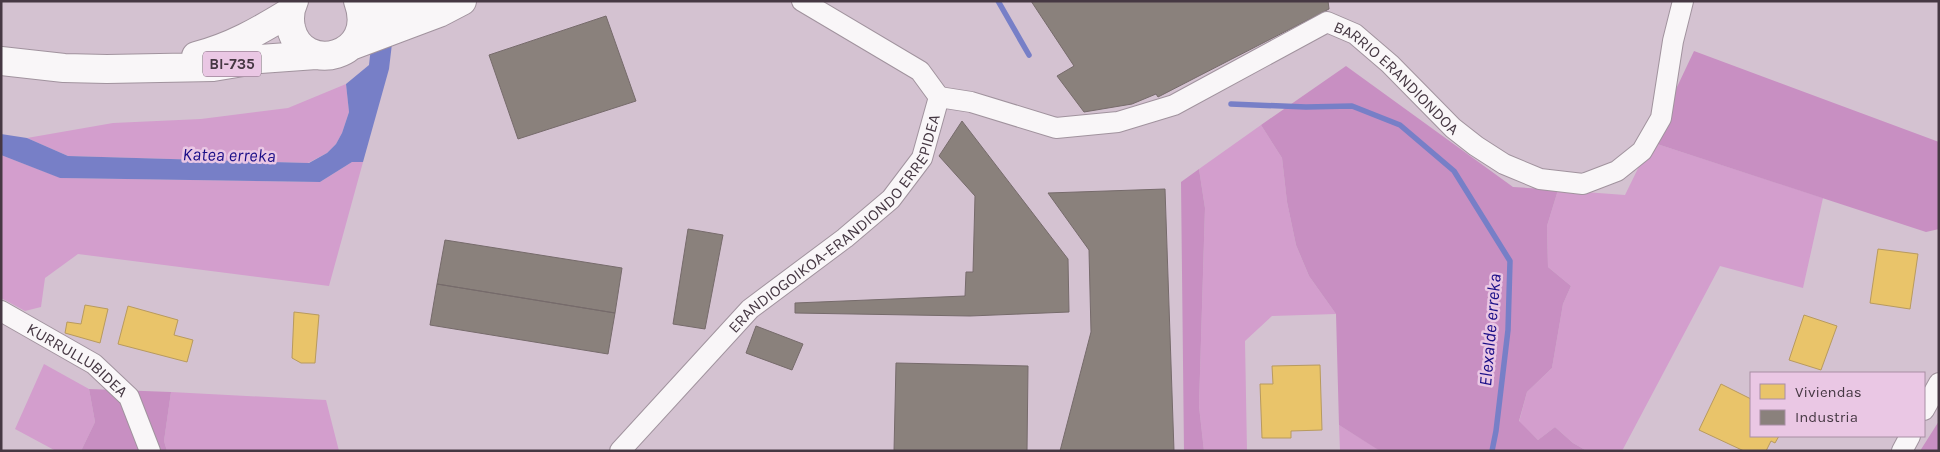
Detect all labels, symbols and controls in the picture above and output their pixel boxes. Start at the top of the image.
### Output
street label: BARRIO ERANDIONDOA [1331,17,1462,139]
road number: BI-735 [203,52,261,76]
street label: ERANDIOGOIKOA-ERANDIONDO ERREPIDEA [724,112,944,337]
water label: Katea erreka [182,143,276,167]
water label: Elexalde erreka [1474,273,1506,387]
street label: KURRULLUBIDEA [23,319,132,401]
legend [1750,372,1925,437]
text: Viviendas [1795,383,1862,401]
text: Industria [1795,408,1858,426]

